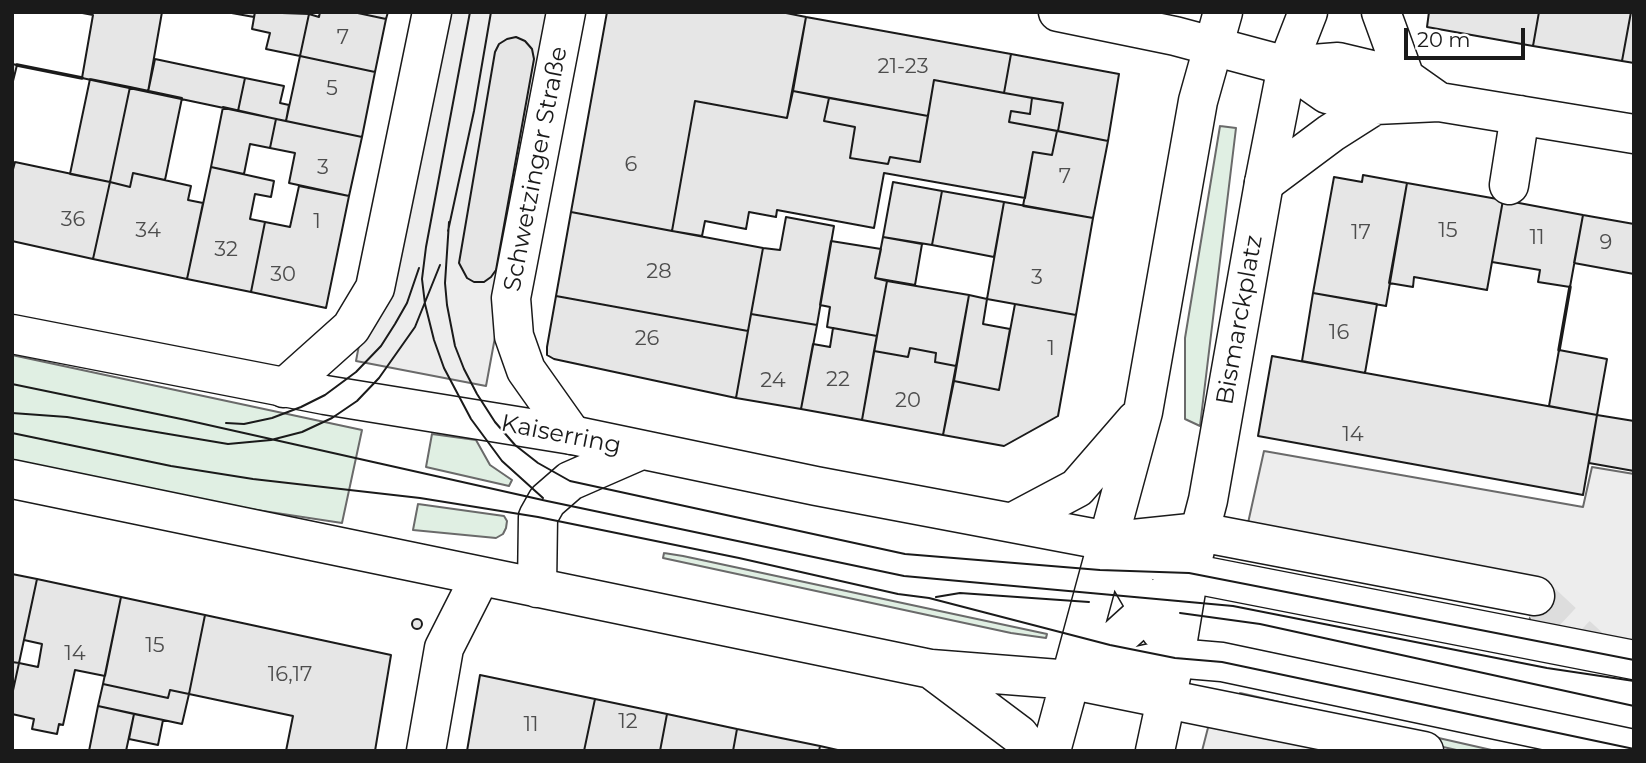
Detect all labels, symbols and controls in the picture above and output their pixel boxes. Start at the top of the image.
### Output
scale bar [1408,14,1529,58]
house number: 7 [337,25,349,51]
text: 20 m [1417,27,1471,52]
street label: Schwetzinger Straße [498,44,574,294]
house number: 21-23 [877,54,929,80]
house number: 5 [326,76,338,102]
house number: 6 [625,152,637,178]
house number: 3 [317,155,329,181]
house number: 7 [1059,164,1071,190]
house number: 36 [61,207,85,233]
house number: 1 [313,209,321,235]
house number: 34 [135,218,161,244]
house number: 15 [1438,218,1458,244]
house number: 17 [1351,220,1371,246]
house number: 11 [1529,225,1545,251]
house number: 9 [1600,230,1612,256]
street label: Bismarckplatz [1211,233,1269,407]
house number: 32 [214,237,238,263]
house number: 28 [646,259,672,285]
house number: 30 [270,262,296,288]
house number: 3 [1031,265,1043,291]
house number: 16 [1329,320,1349,346]
house number: 26 [635,326,659,352]
house number: 1 [1047,336,1055,362]
house number: 22 [826,367,850,393]
house number: 24 [760,368,786,394]
house number: 20 [895,388,921,414]
street label: Kaiserring [499,409,623,461]
house number: 14 [1342,422,1364,448]
house number: 15 [145,633,165,659]
house number: 14 [64,641,86,667]
house number: 16,17 [268,662,312,688]
house number: 12 [618,709,638,735]
house number: 11 [523,712,539,738]

